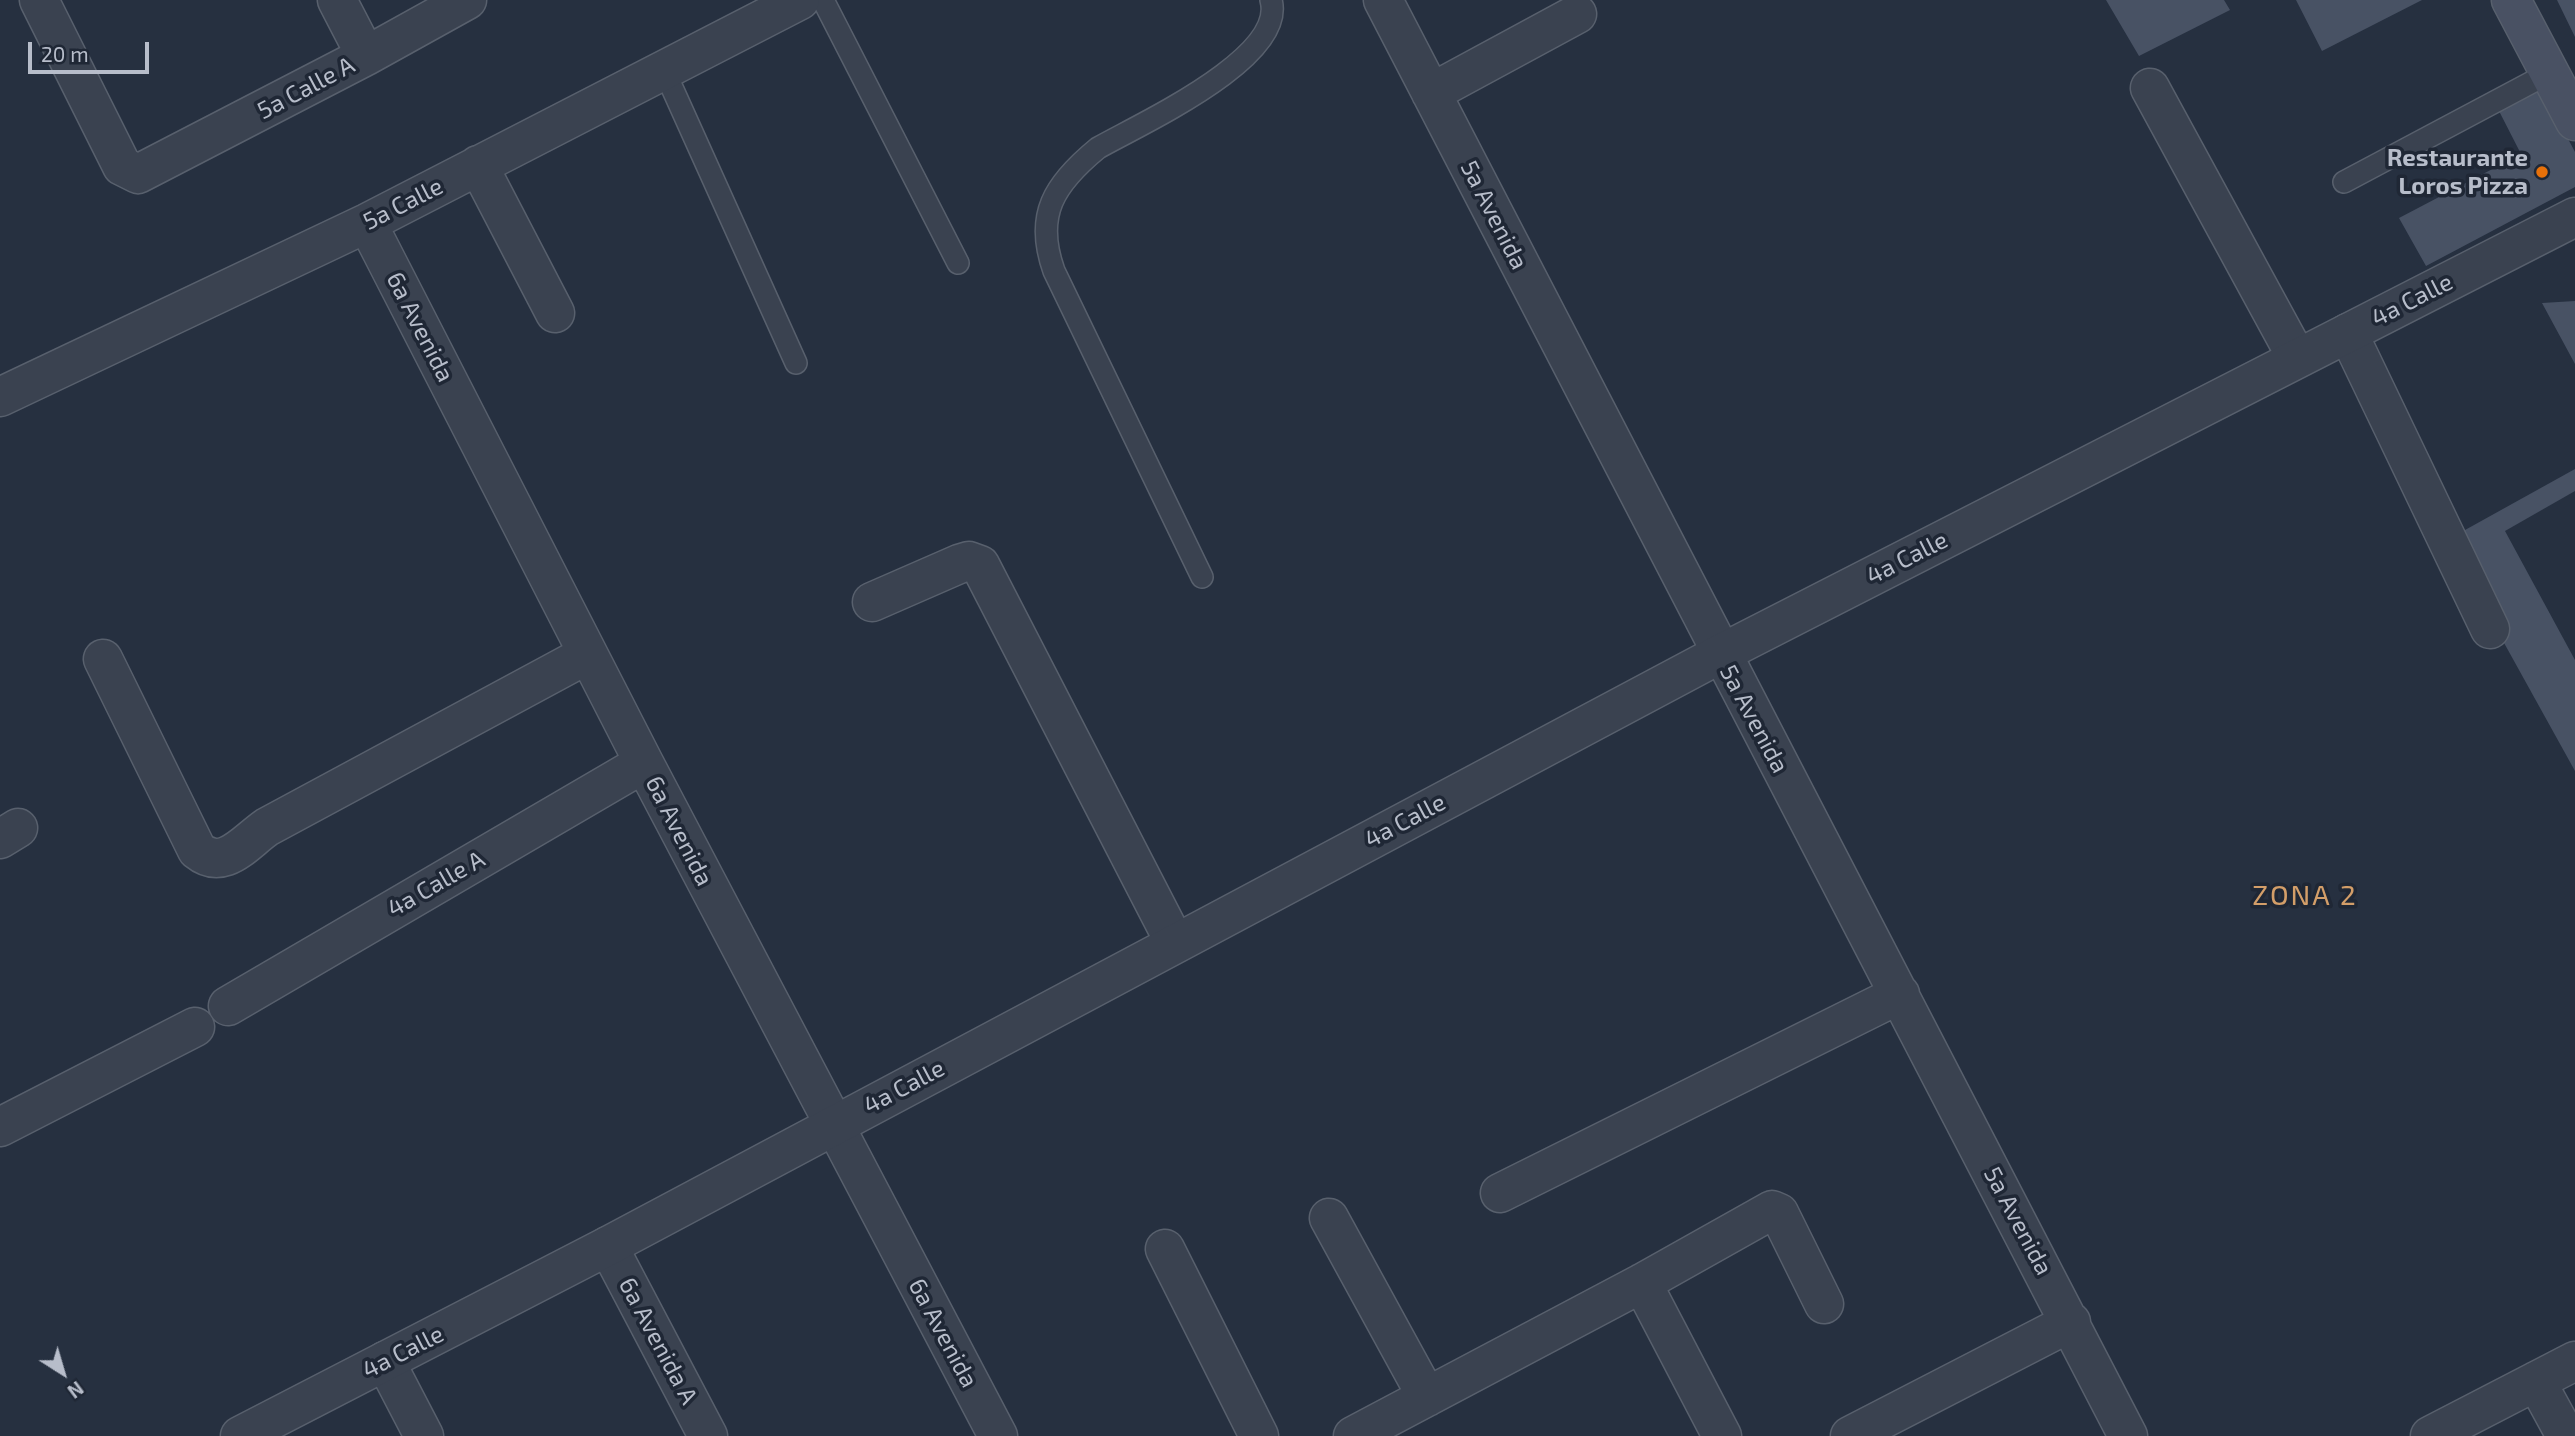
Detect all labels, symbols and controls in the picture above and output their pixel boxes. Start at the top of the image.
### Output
scale bar [32,28,152,72]
text: 20 m [41,41,89,66]
street label: 5a Calle A [253,50,359,126]
place label: Restaurante Loros Pizza [2387,144,2528,200]
street label: 5a Avenida [1454,156,1534,274]
marker: Restaurante Loros Pizza [2534,164,2550,180]
street label: 5a Calle [358,172,448,236]
street label: 6a Avenida [380,267,460,387]
street label: 4a Calle [2367,267,2457,333]
street label: 4a Calle [1862,525,1952,591]
street label: 5a Avenida [1714,660,1794,778]
street label: 6a Avenida [639,771,719,891]
street label: 4a Calle [1360,788,1450,854]
street label: 4a Calle A [382,845,490,923]
district label: ZONA 2 [2253,879,2357,913]
street label: 4a Calle [859,1054,949,1120]
street label: 5a Avenida [1978,1162,2058,1280]
street label: 6a Avenida A [613,1273,703,1409]
street label: 6a Avenida [902,1274,984,1392]
street label: 4a Calle [358,1319,448,1385]
north arrow [28,1338,98,1408]
text: N [64,1377,88,1403]

